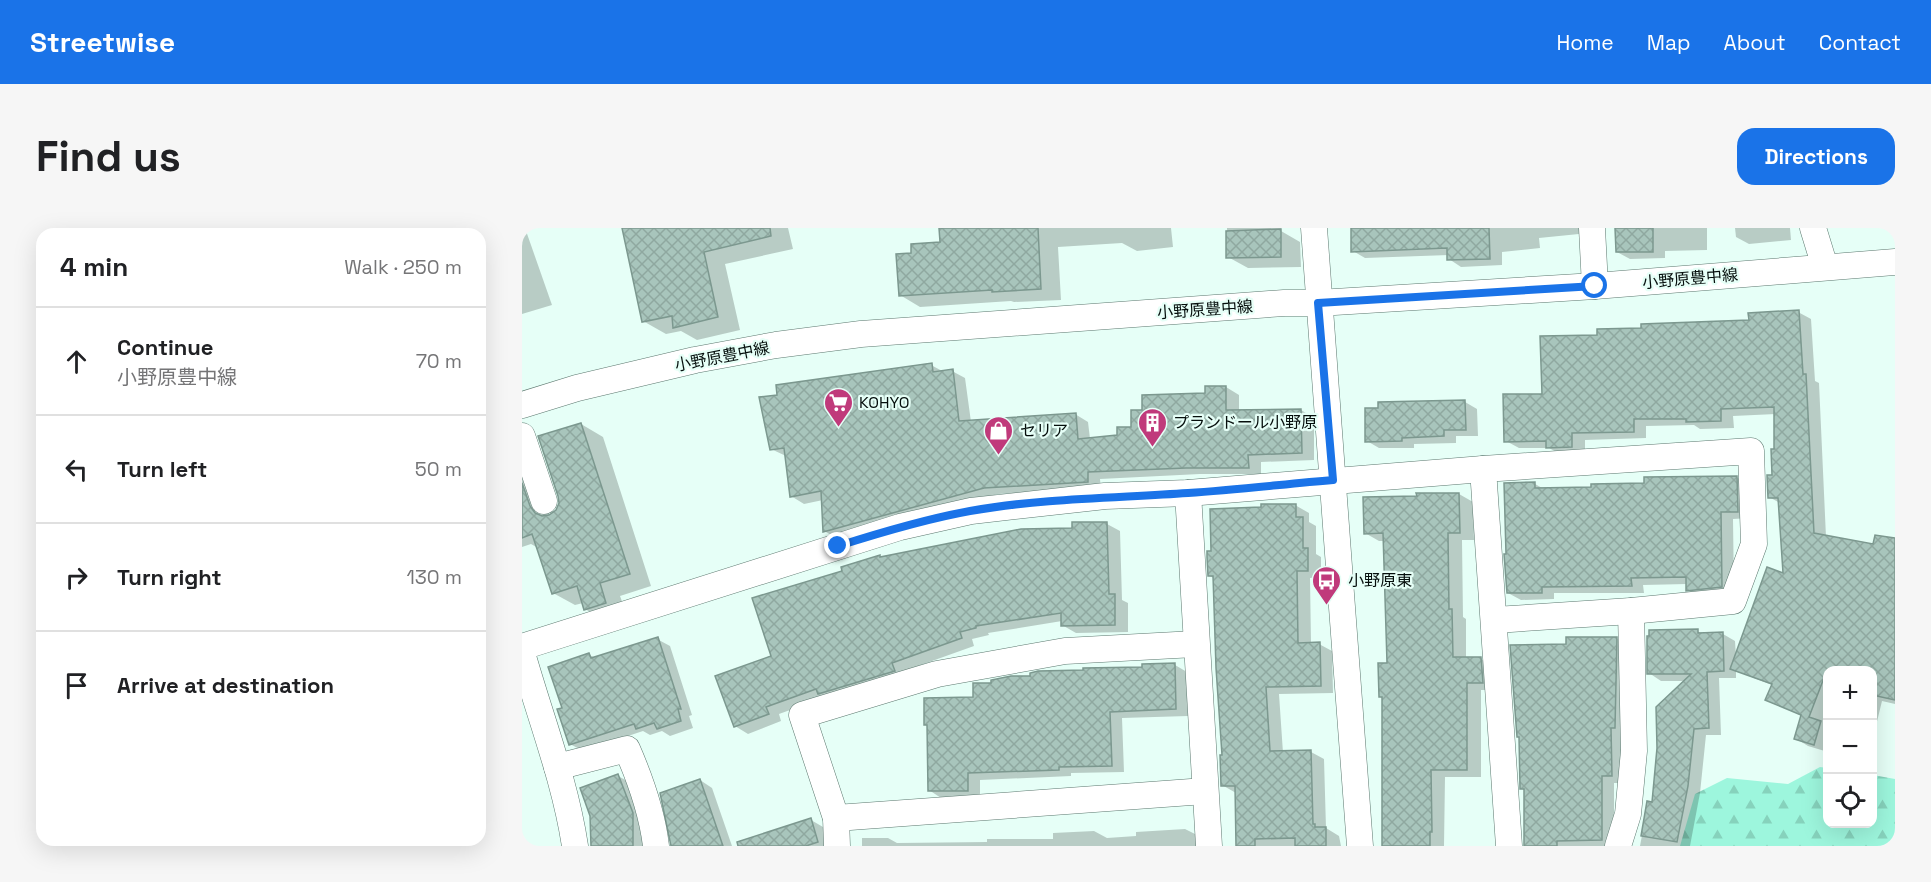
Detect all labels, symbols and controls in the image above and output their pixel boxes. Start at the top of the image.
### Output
text: Streetwise [30,24,175,60]
text: Home [1556,29,1614,56]
text: Map [1647,29,1691,56]
text: About [1724,29,1786,56]
text: Contact [1819,29,1901,56]
button: Directions [1737,128,1895,185]
text: Find us [36,130,181,183]
text: 4 min [60,250,128,284]
text: Walk · 250 m [344,254,462,280]
street label: 小野原豊中線 [1641,264,1739,293]
route start [1581,272,1607,298]
street label: 小野原豊中線 [1156,296,1254,323]
text: Continue [117,333,213,361]
street label: 小野原豊中線 [673,337,771,376]
icon: ahead [60,345,93,378]
text: 70 m [416,348,462,374]
text: 小野原豊中線 [117,364,237,390]
supermarket icon: KOHYO [822,386,854,428]
place label: KOHYO [859,392,910,413]
building icon: プランドール小野原 [1136,406,1168,448]
place label: プランドール小野原 [1173,412,1317,433]
shop icon: セリア [983,414,1015,456]
place label: セリア [1020,420,1068,441]
icon: left [60,453,93,486]
text: Turn left [117,455,207,483]
text: 50 m [415,456,462,482]
route end [824,532,850,558]
icon: right [60,561,93,594]
text: Turn right [117,563,222,591]
text: 130 m [406,564,462,590]
bus stop icon: 小野原東 [1311,564,1343,606]
place label: 小野原東 [1348,570,1412,591]
map controls [1823,666,1877,828]
button: + [1823,666,1877,720]
icon: arrive [60,669,93,702]
text: Arrive at destination [117,671,334,699]
button: − [1823,720,1877,774]
button: locate [1823,774,1877,828]

